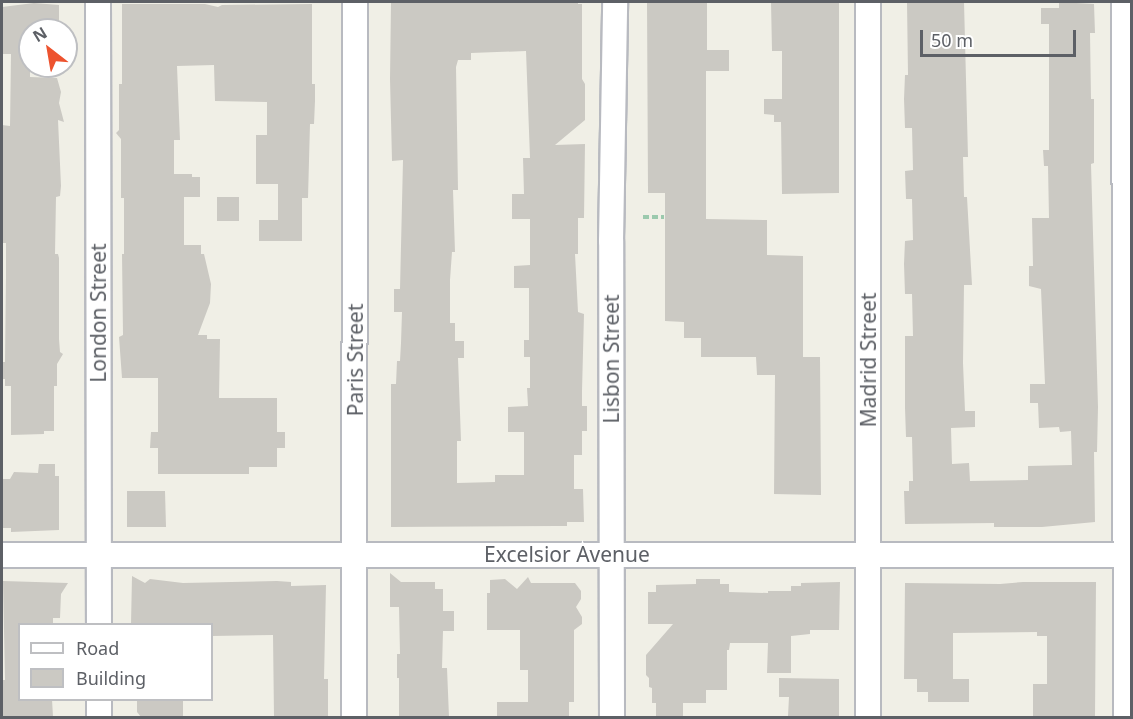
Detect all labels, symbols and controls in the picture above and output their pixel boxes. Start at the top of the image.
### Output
north arrow [18,18,78,78]
scale bar [923,18,1079,56]
text: N [29,22,51,47]
text: 50 m [931,28,973,52]
street label: London Street [85,243,111,383]
street label: Madrid Street [855,293,881,427]
street label: Lisbon Street [598,294,624,424]
street label: Paris Street [342,304,368,416]
street label: Excelsior Avenue [484,541,650,567]
legend [18,623,213,701]
text: Road [76,636,119,660]
text: Building [76,666,146,690]

